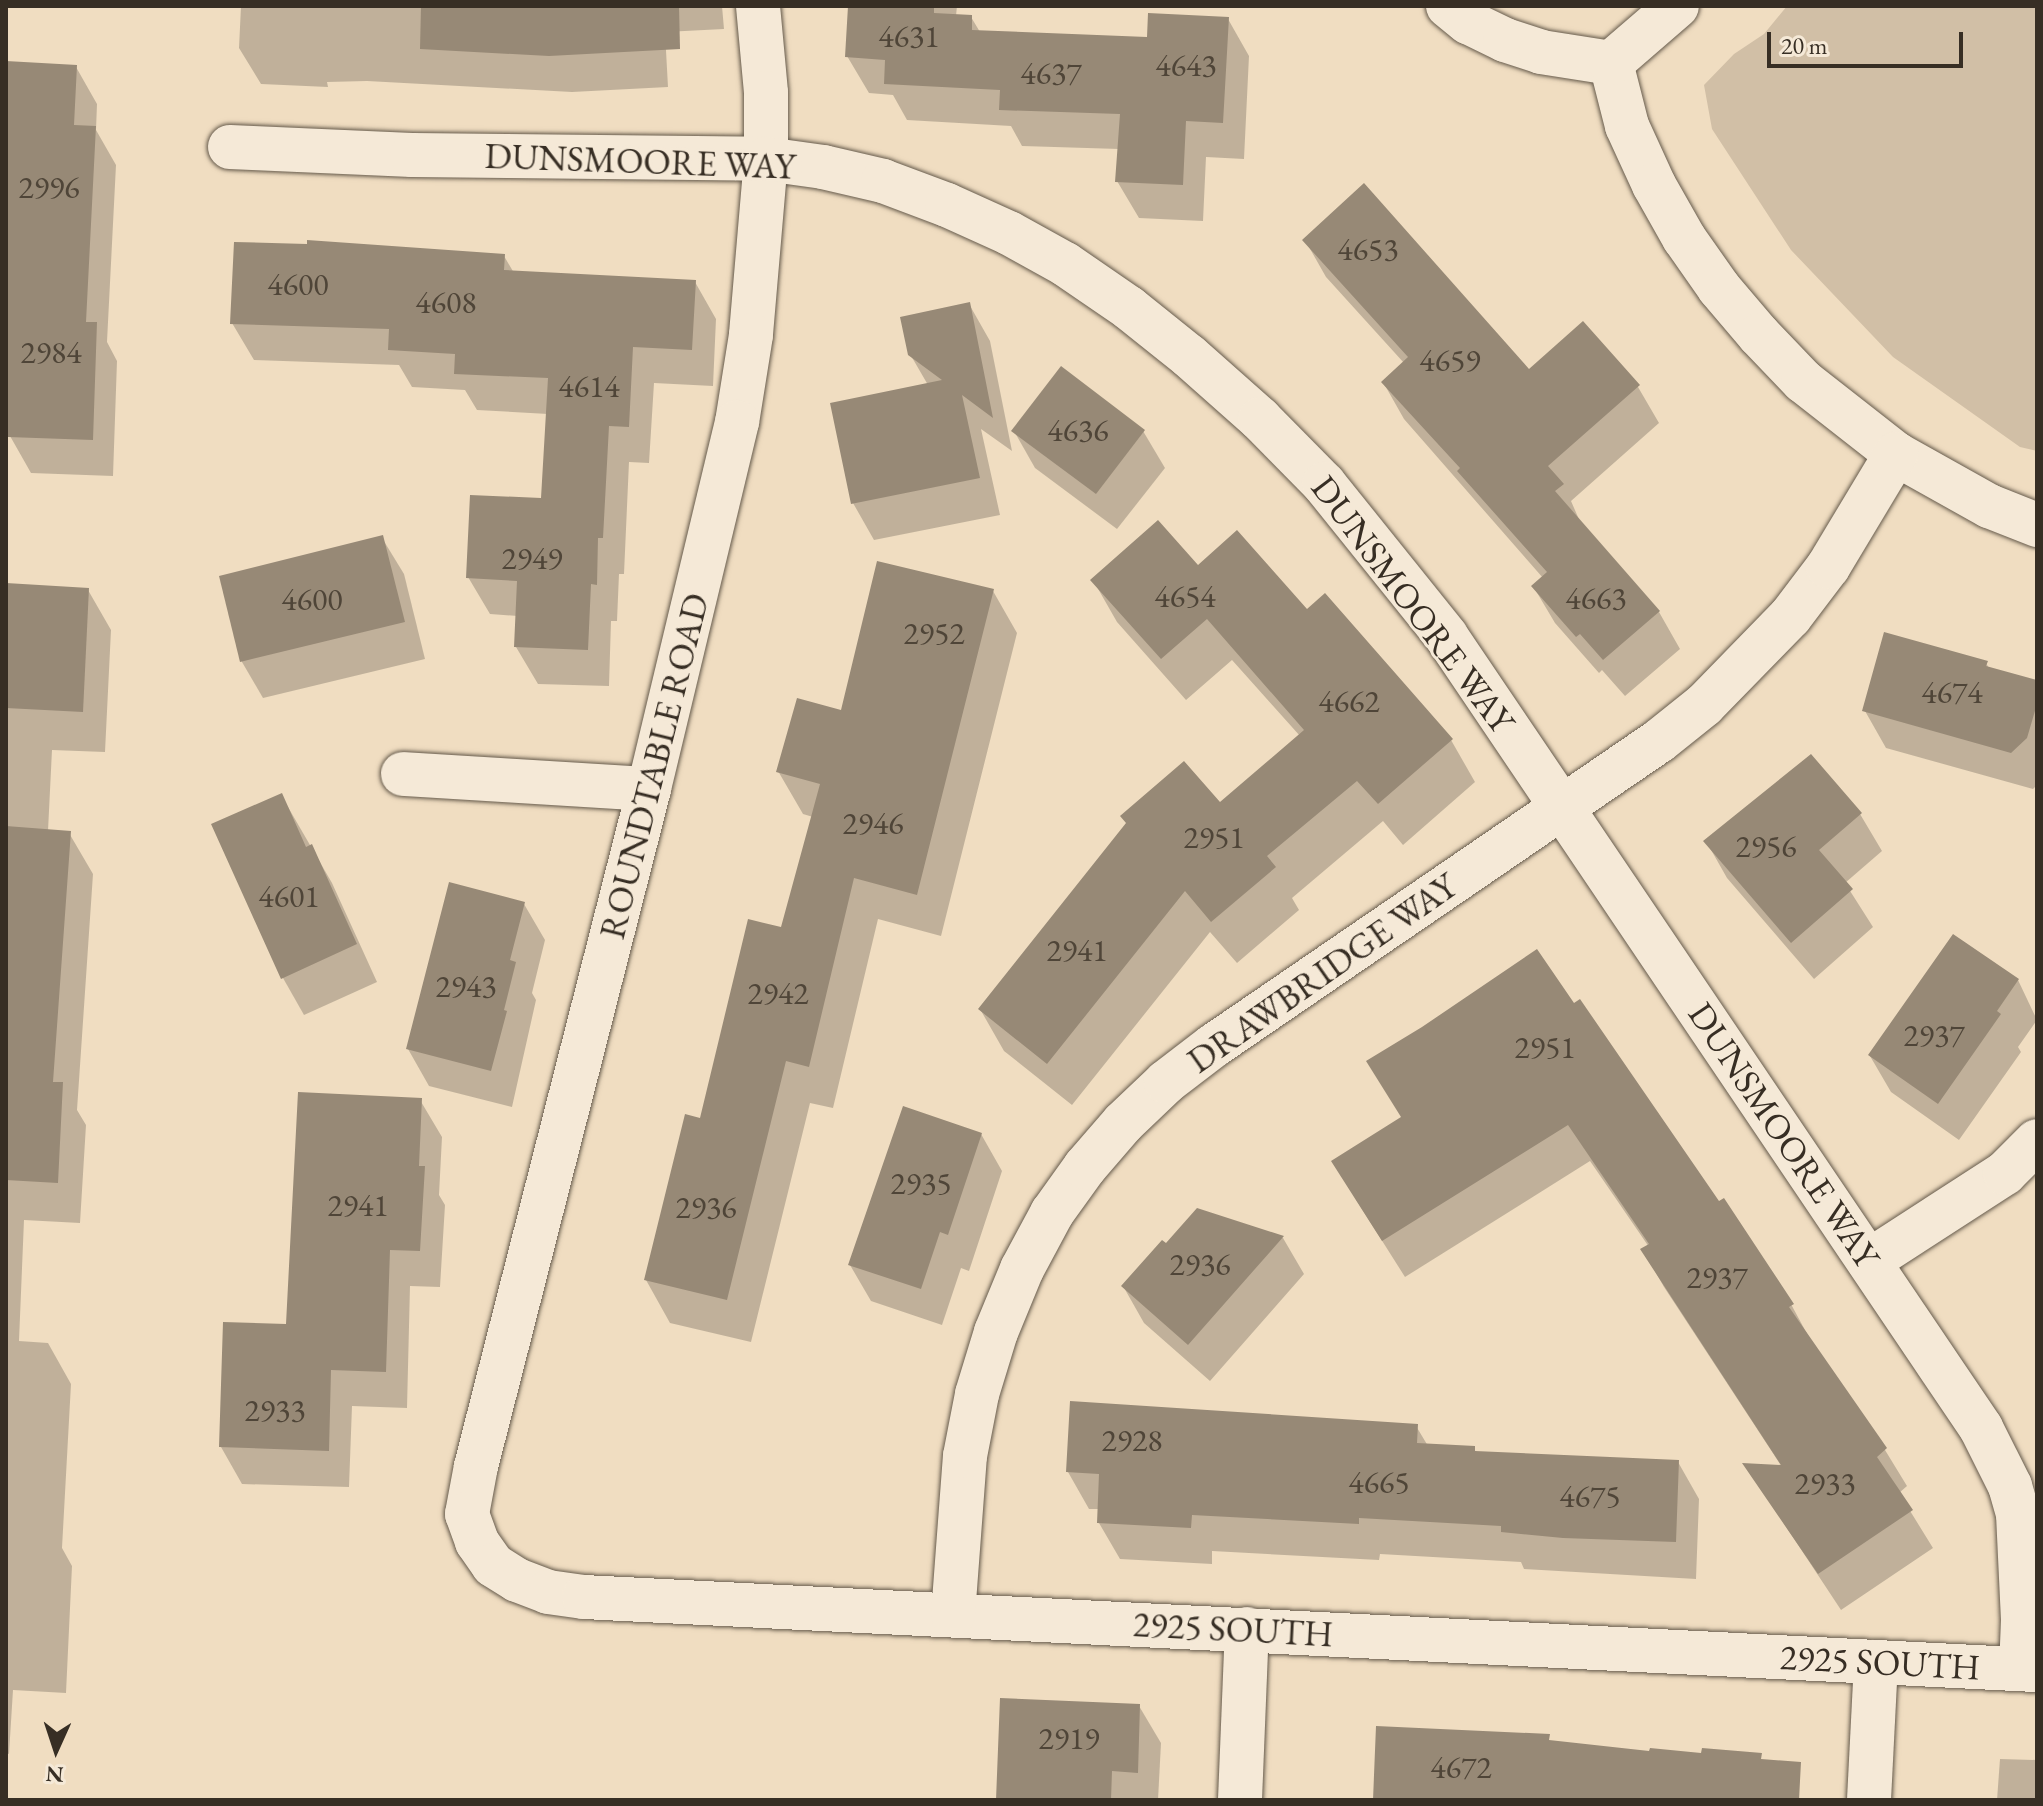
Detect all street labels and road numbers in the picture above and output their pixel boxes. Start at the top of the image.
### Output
street label: DUNSMOORE WAY [484,134,796,188]
street label: DUNSMOORE WAY [1302,467,1524,741]
street label: ROUNDTABLE ROAD [590,589,718,943]
street label: DRAWBRIDGE WAY [1179,864,1465,1082]
street label: DUNSMOORE WAY [1679,994,1889,1276]
street label: 2925 SOUTH [1132,1602,1334,1656]
street label: 2925 SOUTH [1779,1635,1981,1689]

